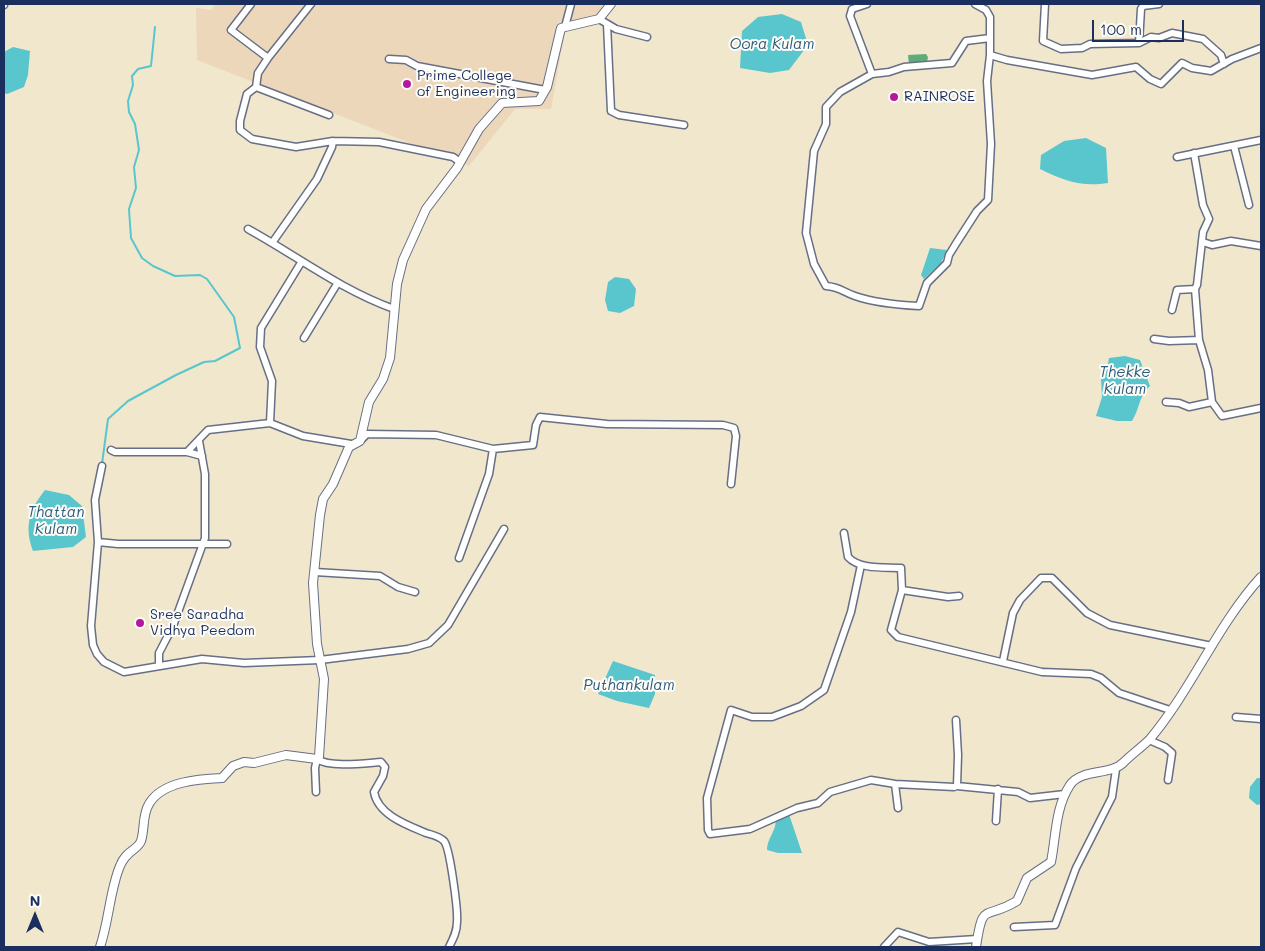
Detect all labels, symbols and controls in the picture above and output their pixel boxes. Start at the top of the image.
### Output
scale bar [1095,10,1188,42]
text: 100 m [1100,19,1142,39]
water label: Oora Kulam [730,35,814,53]
place label: Prime College of Engineering [417,68,516,100]
marker: Prime College of Engineering [401,78,413,90]
place label: RAINROSE [904,89,975,105]
marker: RAINROSE [888,91,900,103]
water label: Thekke Kulam [1099,363,1151,398]
water label: Thattan Kulam [27,503,85,538]
place label: Sree Saradha Vidhya Peedom [150,607,255,640]
marker: Sree Saradha Vidhya Peedom [134,617,146,629]
water label: Puthankulam [583,676,675,694]
north arrow [10,891,60,941]
text: N [30,891,40,910]

